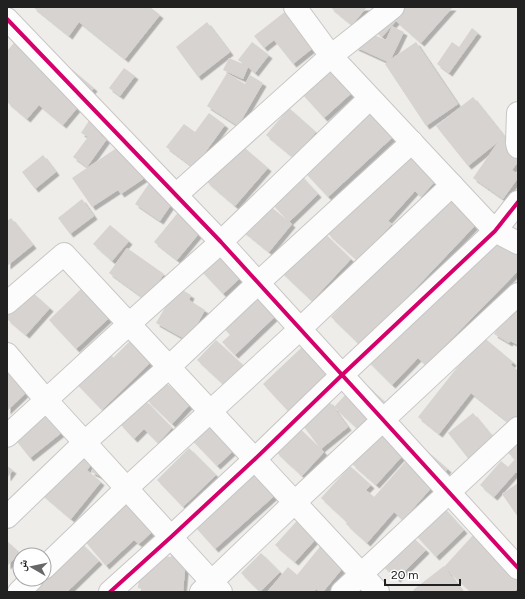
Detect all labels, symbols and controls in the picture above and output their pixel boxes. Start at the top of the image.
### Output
north arrow [12,547,52,587]
text: ش [15,558,31,572]
scale bar [385,561,460,587]
text: 20 m [391,568,419,582]

